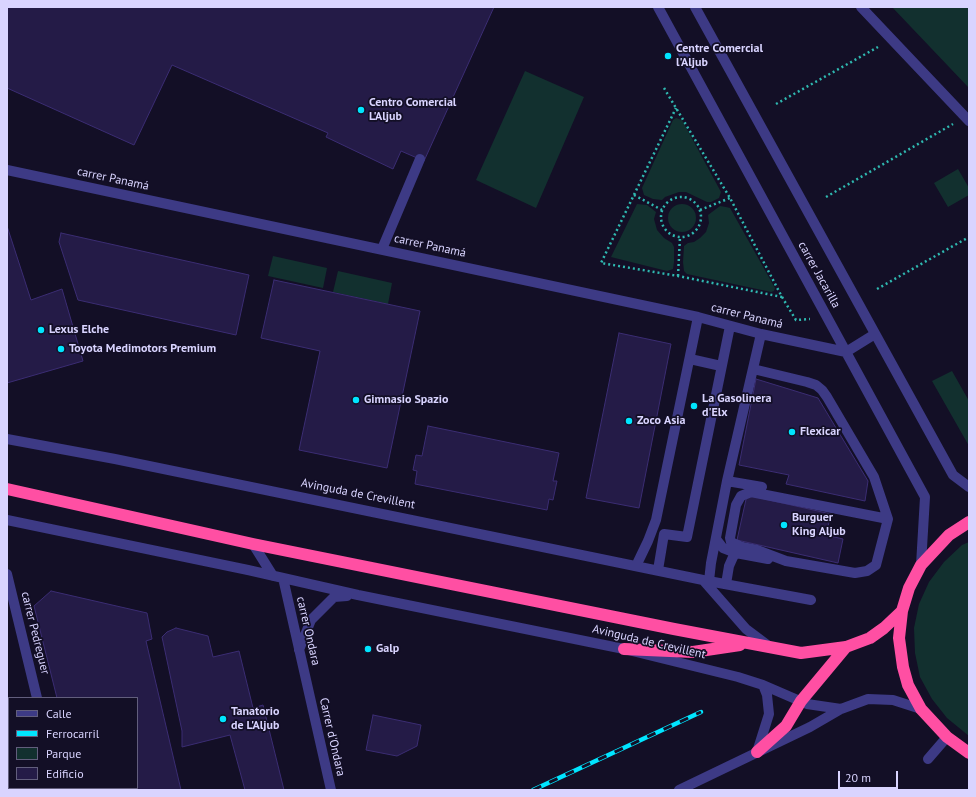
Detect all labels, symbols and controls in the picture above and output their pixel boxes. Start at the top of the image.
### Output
place label: Centre Comercial l'Aljub [676,42,763,70]
marker: Centre Comercial l'Aljub [663,51,673,61]
place label: Centro Comercial L'Aljub [369,96,456,124]
marker: Centro Comercial L'Aljub [356,105,366,115]
street label: carrer Panamá [76,164,150,194]
street label: carrer Panamá [393,231,467,261]
street label: carrer Jacarilla [795,239,843,311]
street label: carrer Panamá [710,300,784,332]
place label: Lexus Elche [49,323,109,337]
marker: Lexus Elche [36,325,46,335]
place label: Toyota Medimotors Premium [69,342,216,356]
marker: Toyota Medimotors Premium [56,344,66,354]
place label: La Gasolinera d'Elx [702,392,771,420]
place label: Gimnasio Spazio [364,393,448,407]
marker: Gimnasio Spazio [351,395,361,405]
marker: La Gasolinera d'Elx [689,401,699,411]
place label: Zoco Asia [637,414,685,428]
marker: Zoco Asia [624,416,634,426]
place label: Flexicar [800,425,840,439]
marker: Flexicar [787,427,797,437]
street label: Avinguda de Crevillent [300,476,416,512]
place label: Burguer King Aljub [792,511,846,539]
marker: Burguer King Aljub [779,520,789,530]
street label: carrer Pedreguer [18,590,52,676]
street label: carrer Ondara [293,595,323,667]
street label: Avinguda de Crevillent [591,622,707,662]
place label: Galp [376,642,399,656]
marker: Galp [363,644,373,654]
street label: Carrer d'Ondara [316,696,348,778]
legend [8,697,138,789]
place label: Tanatorio de L'Aljub [231,705,279,733]
text: Calle [46,706,72,721]
marker: Tanatorio de L'Aljub [218,714,228,724]
text: Ferrocarril [46,726,99,741]
text: Parque [46,746,81,761]
scale bar [840,763,900,789]
text: Edificio [46,766,84,781]
text: 20 m [845,770,871,785]

